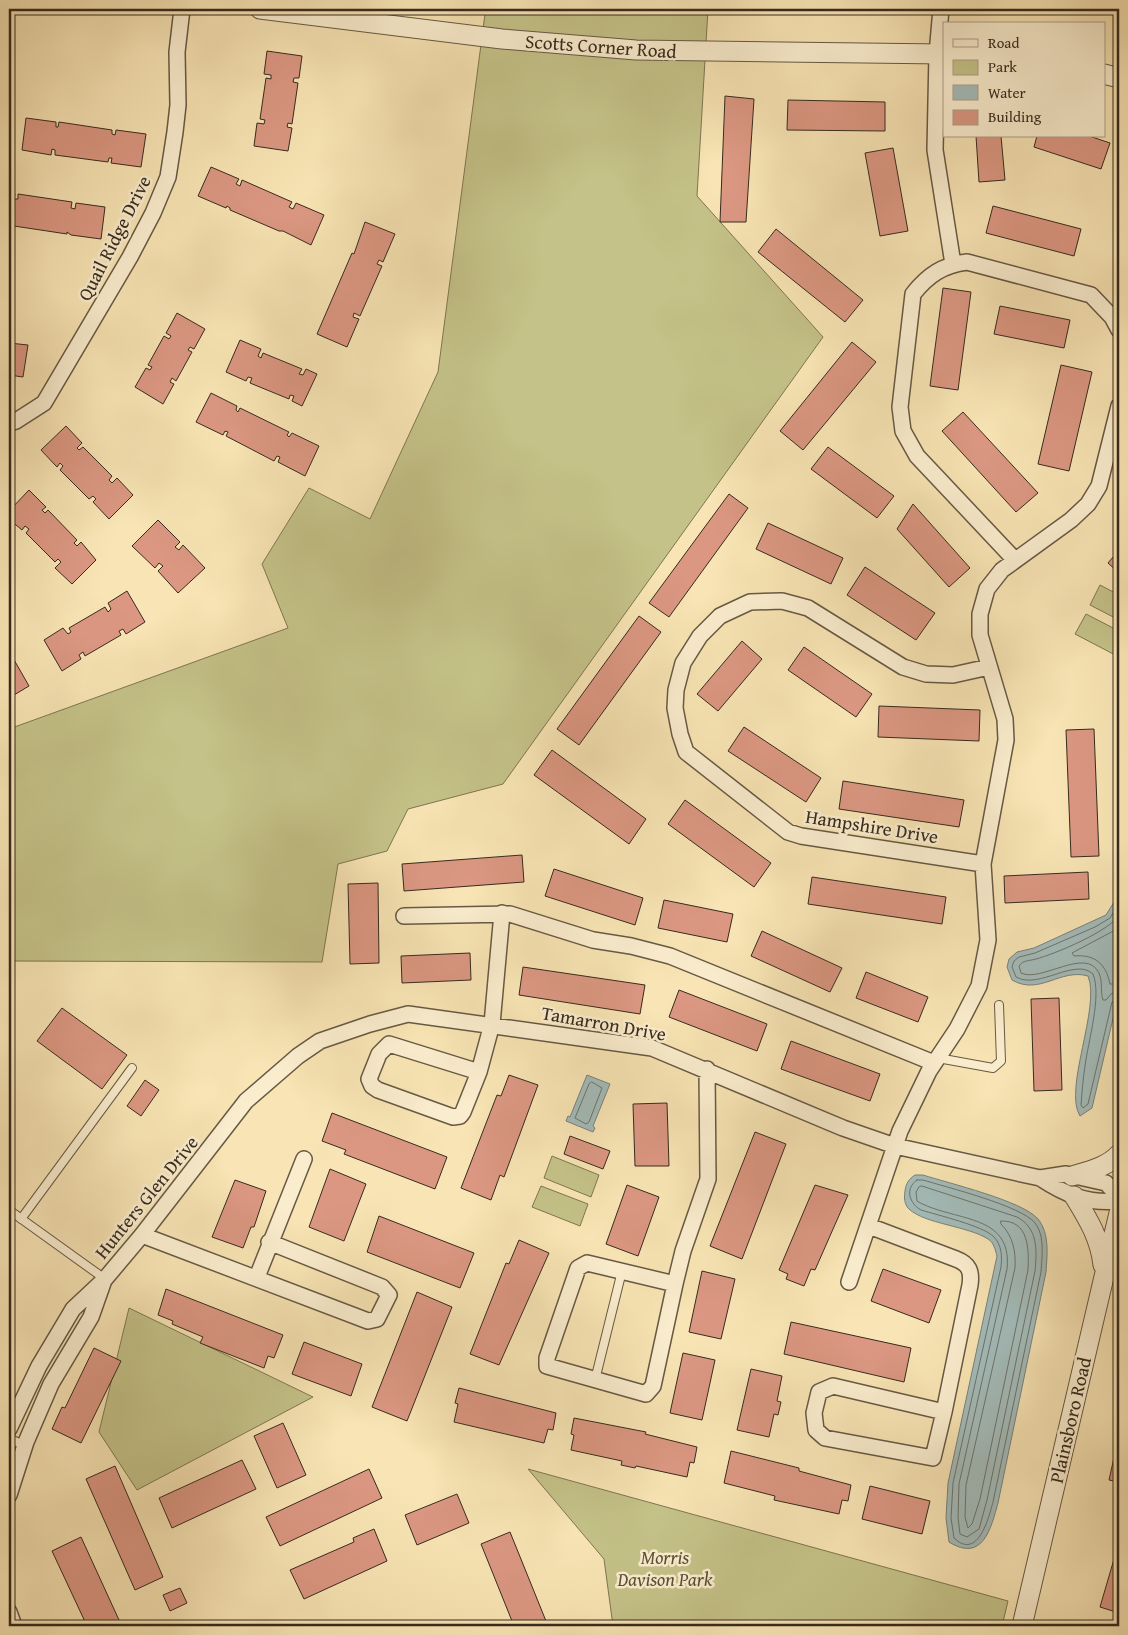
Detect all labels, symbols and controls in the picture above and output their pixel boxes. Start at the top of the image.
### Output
legend [943,22,1106,138]
street label: Scotts Corner Road [524,27,679,65]
text: Road [988,32,1019,53]
text: Park [988,56,1017,77]
text: Water [988,82,1026,103]
text: Building [988,106,1042,127]
street label: Quail Ridge Drive [70,170,158,306]
street label: Hampshire Drive [804,802,941,850]
street label: Tamarron Drive [540,998,669,1048]
street label: Hunters Glen Drive [87,1129,205,1265]
street label: Plainsboro Road [1042,1353,1098,1486]
park label: Morris Davison Park [617,1543,713,1593]

